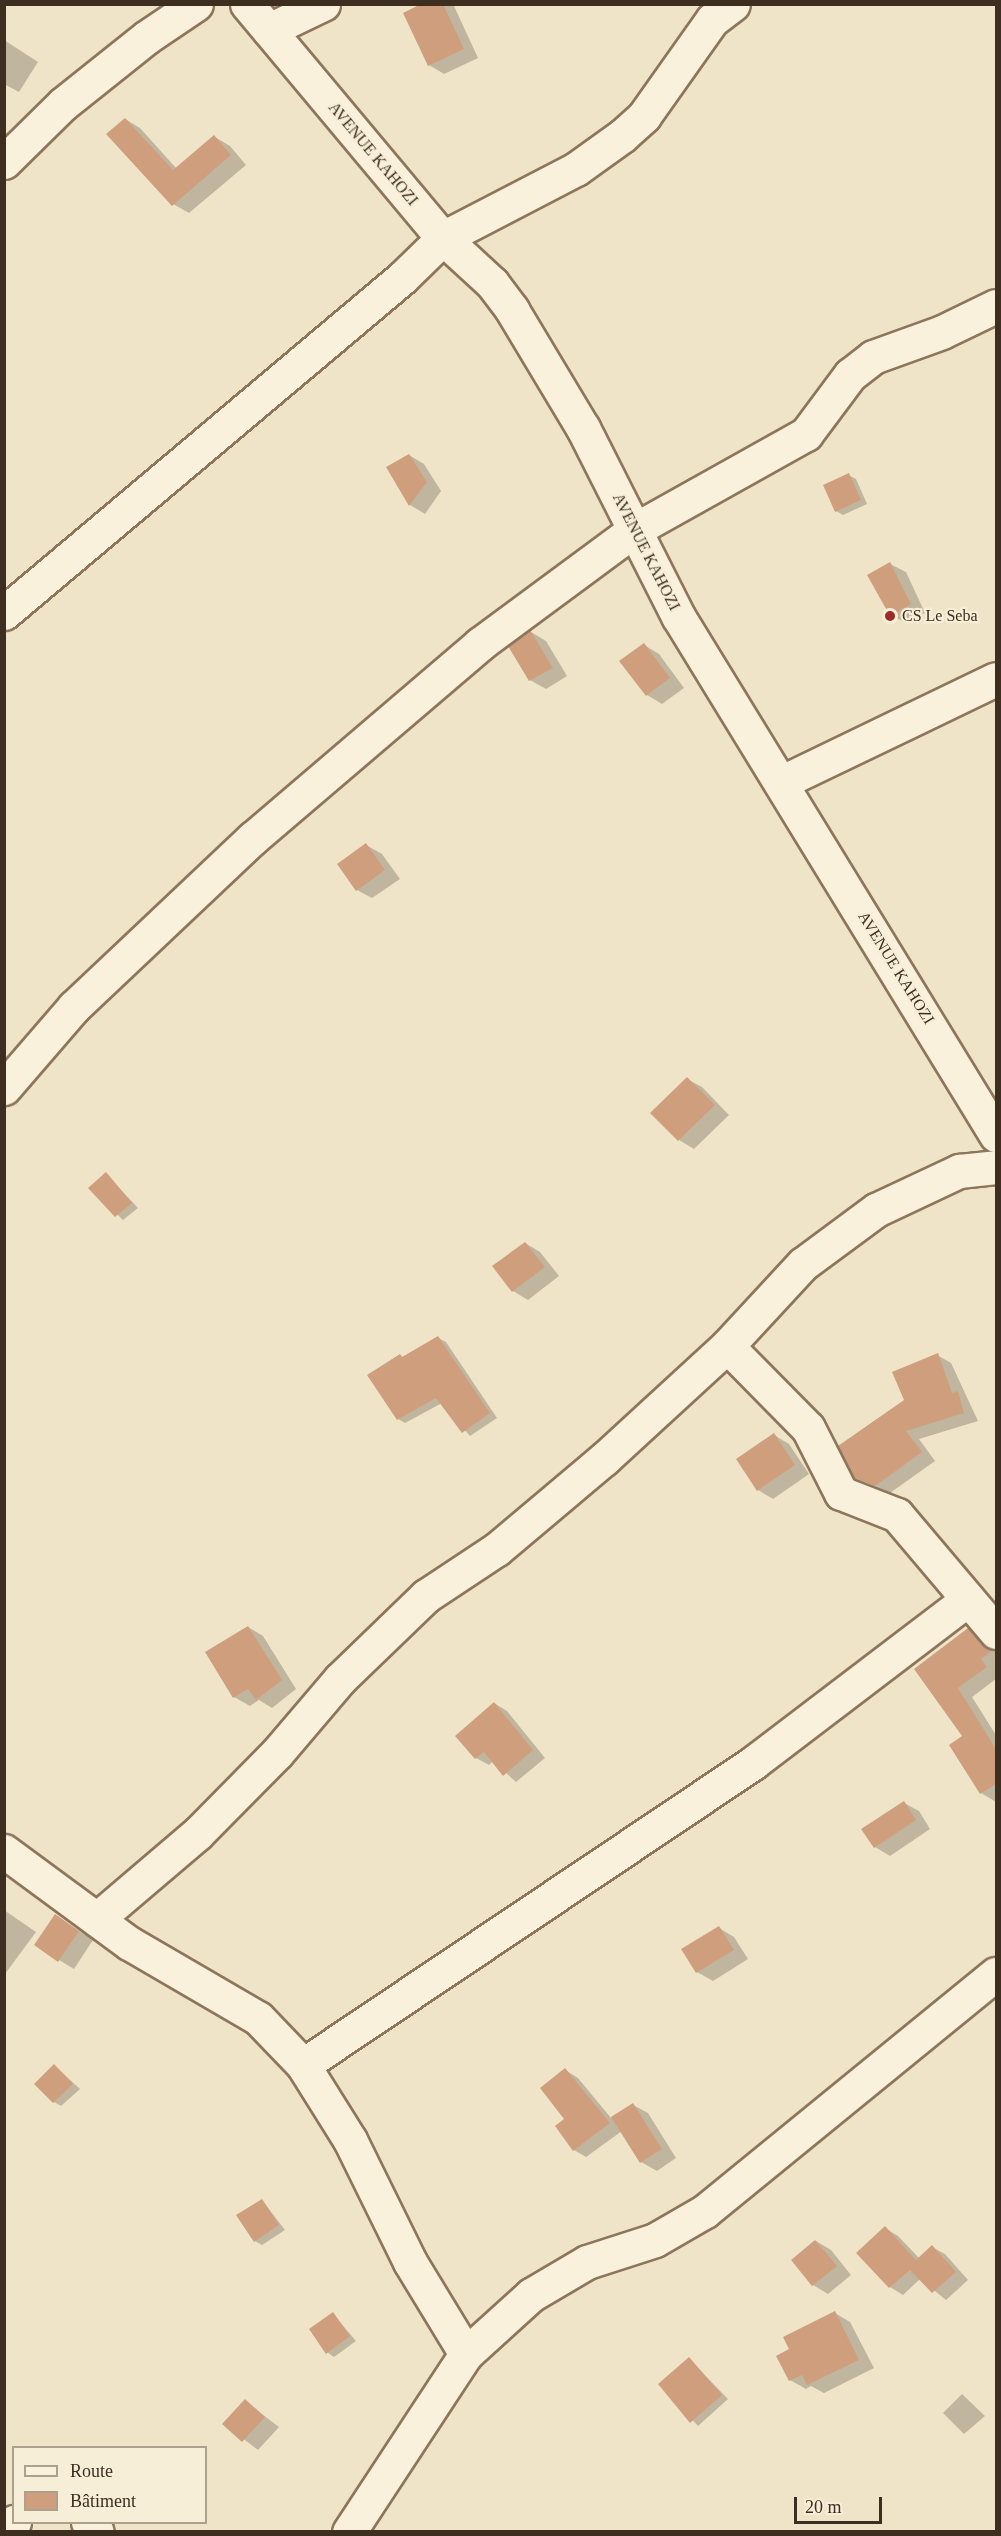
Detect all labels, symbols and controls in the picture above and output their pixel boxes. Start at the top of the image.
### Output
street label: AVENUE KAHOZI [324,98,422,210]
street label: AVENUE KAHOZI [608,490,684,614]
place label: CS Le Seba [902,606,978,626]
marker: CS Le Seba [883,609,897,623]
street label: AVENUE KAHOZI [854,908,938,1028]
legend [12,2446,207,2524]
text: Route [70,2461,113,2481]
scale bar [797,2485,886,2523]
text: Bâtiment [70,2491,136,2511]
text: 20 m [805,2497,842,2517]

